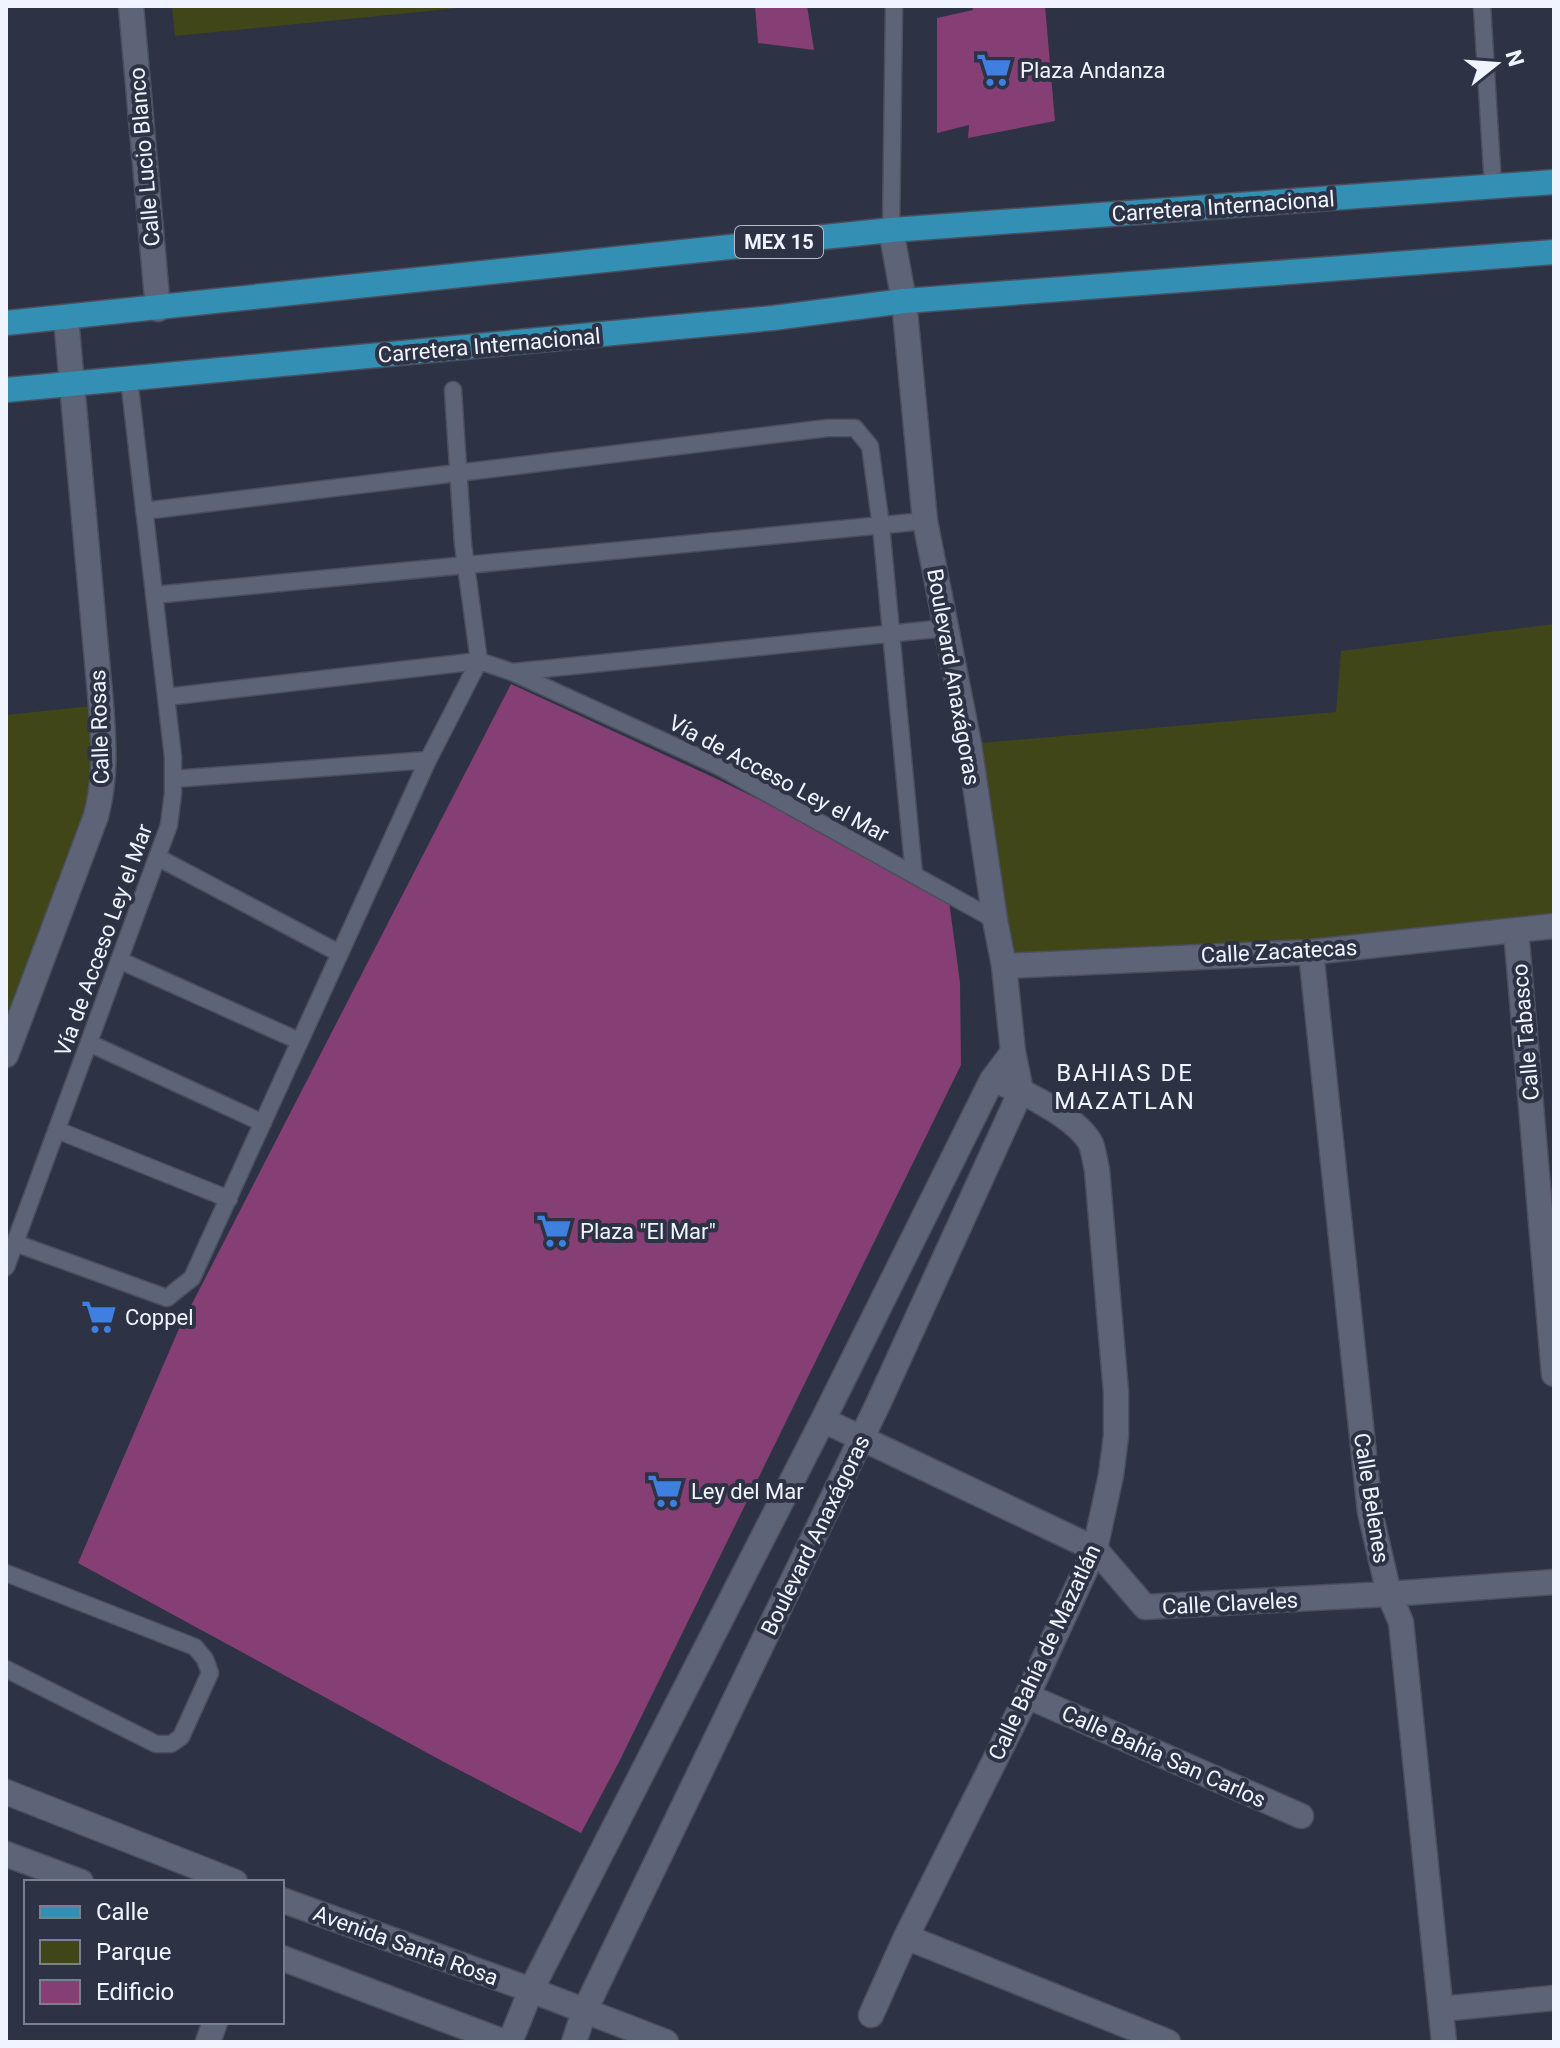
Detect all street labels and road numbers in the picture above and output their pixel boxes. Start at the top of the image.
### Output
street label: Calle Lucio Blanco [124,66,165,248]
street label: Carretera Internacional [1111,186,1335,227]
road number: MEX 15 [735,226,823,258]
street label: Carretera Internacional [377,323,601,368]
street label: Boulevard Anaxágoras [922,567,985,787]
street label: Calle Rosas [85,669,114,785]
street label: Vía de Acceso Ley el Mar [665,710,893,847]
street label: Vía de Acceso Ley el Mar [50,820,157,1060]
street label: Calle Zacatecas [1200,935,1358,968]
street label: Calle Tabasco [1507,962,1544,1101]
street label: Boulevard Anaxágoras [756,1431,875,1639]
street label: Calle Belenes [1349,1431,1394,1565]
street label: Calle Bahía de Mazatlán [983,1540,1105,1764]
street label: Calle Claveles [1161,1587,1299,1620]
street label: Calle Bahía San Carlos [1058,1700,1270,1813]
street label: Avenida Santa Rosa [310,1900,502,1990]

